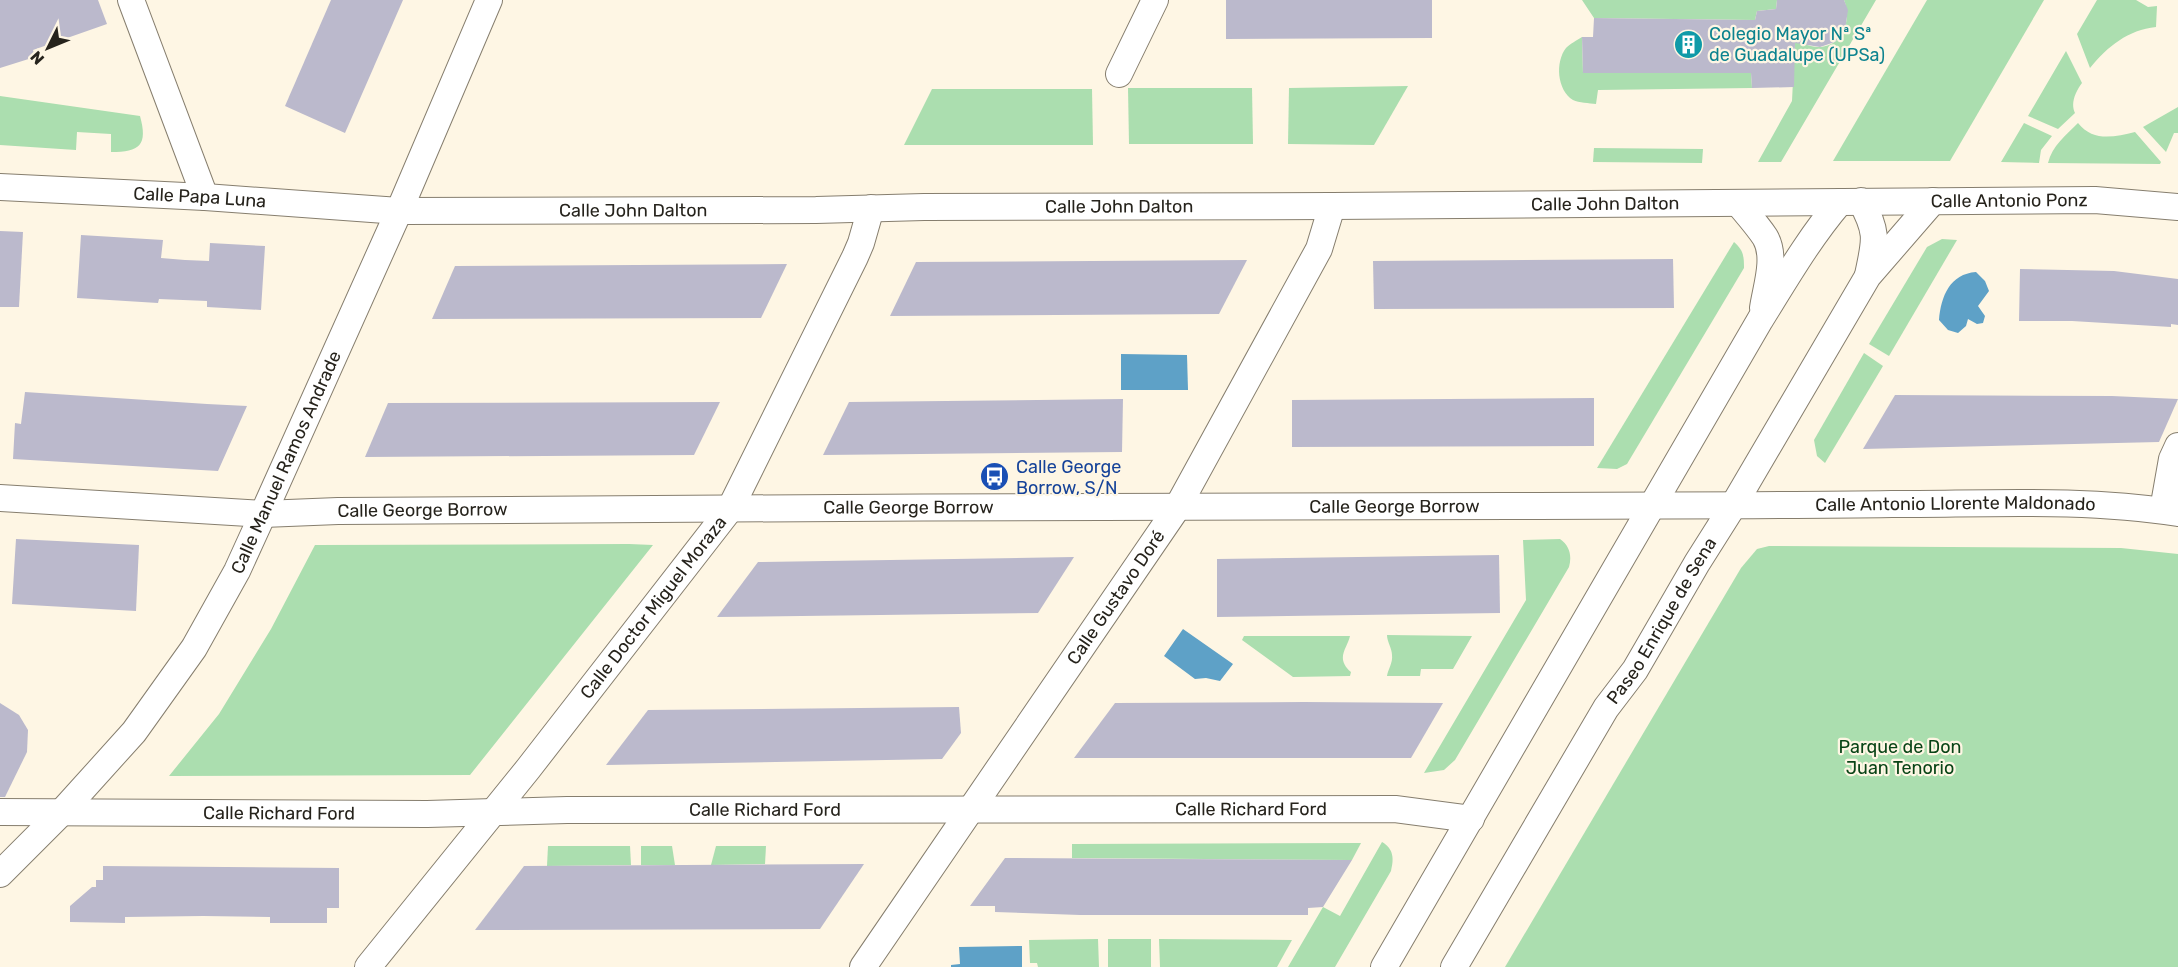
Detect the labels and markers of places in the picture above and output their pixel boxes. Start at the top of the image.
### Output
place label: Colegio Mayor Nª Sª de Guadalupe (UPSa) [1709,23,1885,66]
building icon: Colegio Mayor Nª Sª de Guadalupe (UPSa) [1672,28,1704,60]
place label: Calle George Borrow, S/N [1016,456,1121,499]
bus stop icon: Calle George Borrow, S/N [979,461,1011,493]

